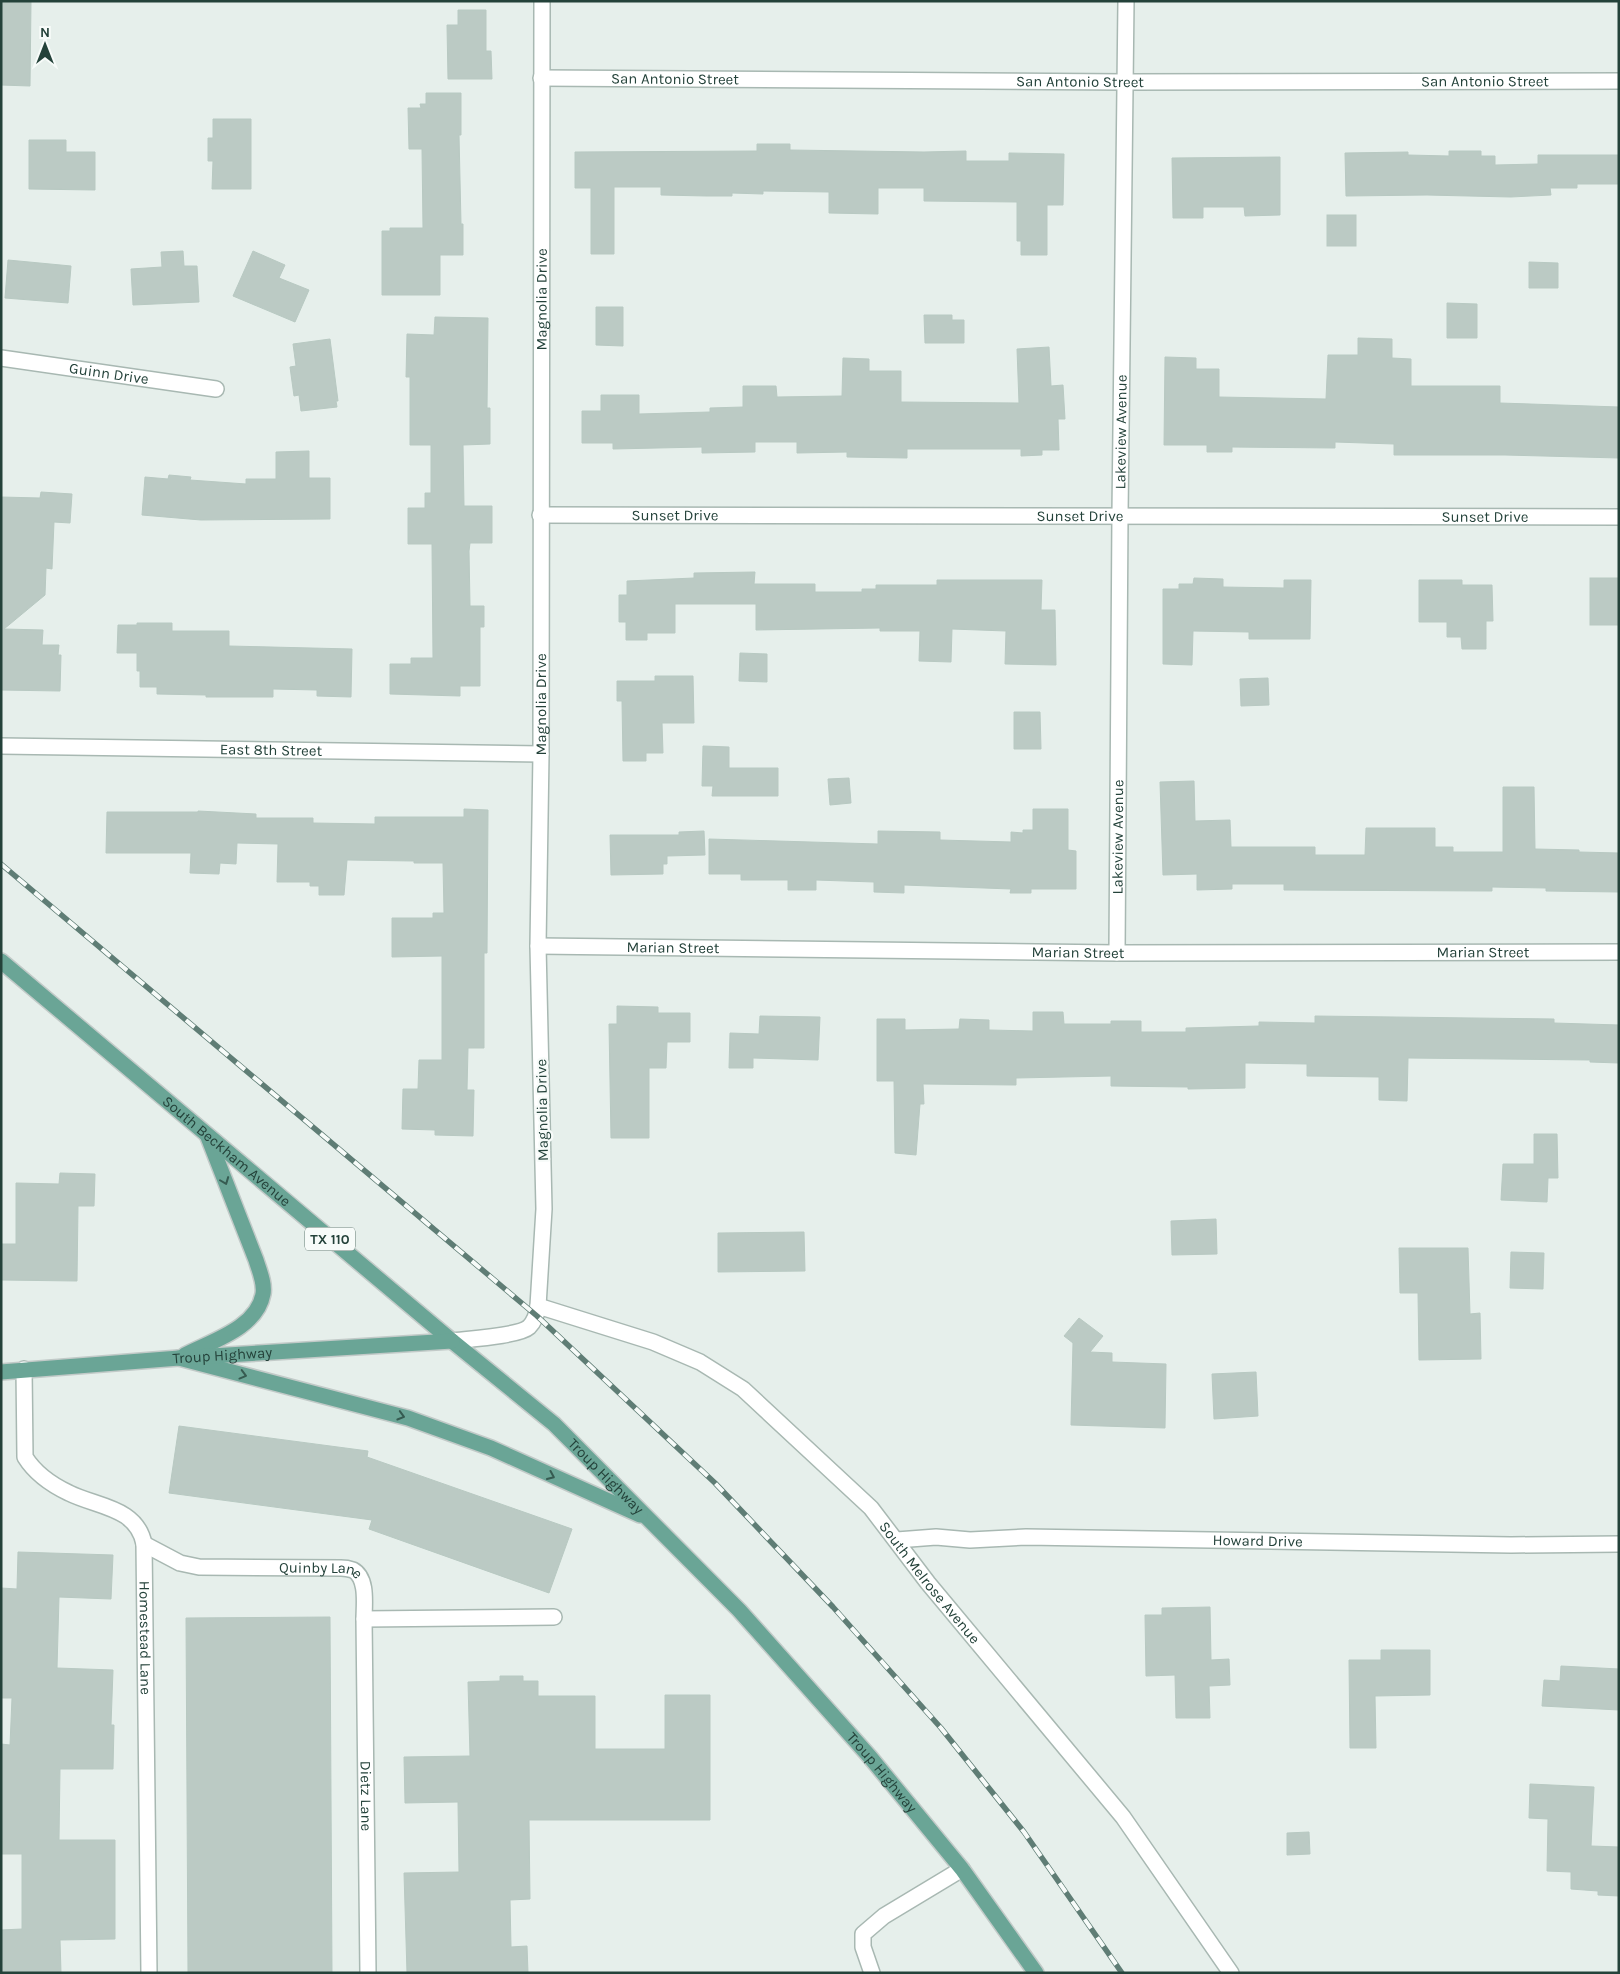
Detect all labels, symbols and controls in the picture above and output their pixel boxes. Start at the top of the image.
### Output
north arrow [20,20,70,70]
text: N [40,24,50,41]
street label: San Antonio Street [611,69,739,88]
street label: San Antonio Street [1016,72,1144,91]
street label: San Antonio Street [1421,72,1549,90]
street label: Magnolia Drive [533,248,551,351]
street label: Guinn Drive [68,359,150,388]
street label: Lakeview Avenue [1111,374,1131,490]
street label: Sunset Drive [631,506,719,524]
street label: Sunset Drive [1036,507,1124,525]
street label: Sunset Drive [1441,508,1529,526]
street label: Magnolia Drive [532,653,550,756]
street label: East 8th Street [220,740,323,760]
street label: Lakeview Avenue [1108,779,1127,895]
street label: Marian Street [626,938,720,957]
street label: Marian Street [1031,943,1125,962]
street label: Marian Street [1436,943,1530,961]
street label: Magnolia Drive [532,1059,552,1161]
street label: South Beckham Avenue [159,1092,294,1210]
one-way arrow [219,1176,230,1185]
road number: TX 110 [305,1228,355,1250]
street label: Troup Highway [172,1343,273,1367]
one-way arrow [239,1370,247,1380]
one-way arrow [396,1410,404,1420]
street label: Troup Highway [564,1435,648,1518]
one-way arrow [546,1469,555,1480]
street label: South Melrose Avenue [875,1518,984,1647]
street label: Howard Drive [1212,1531,1303,1551]
street label: Quinby Lane [279,1559,367,1582]
street label: Homestead Lane [135,1581,155,1695]
street label: Troup Highway [843,1728,921,1816]
street label: Dietz Lane [357,1761,375,1831]

